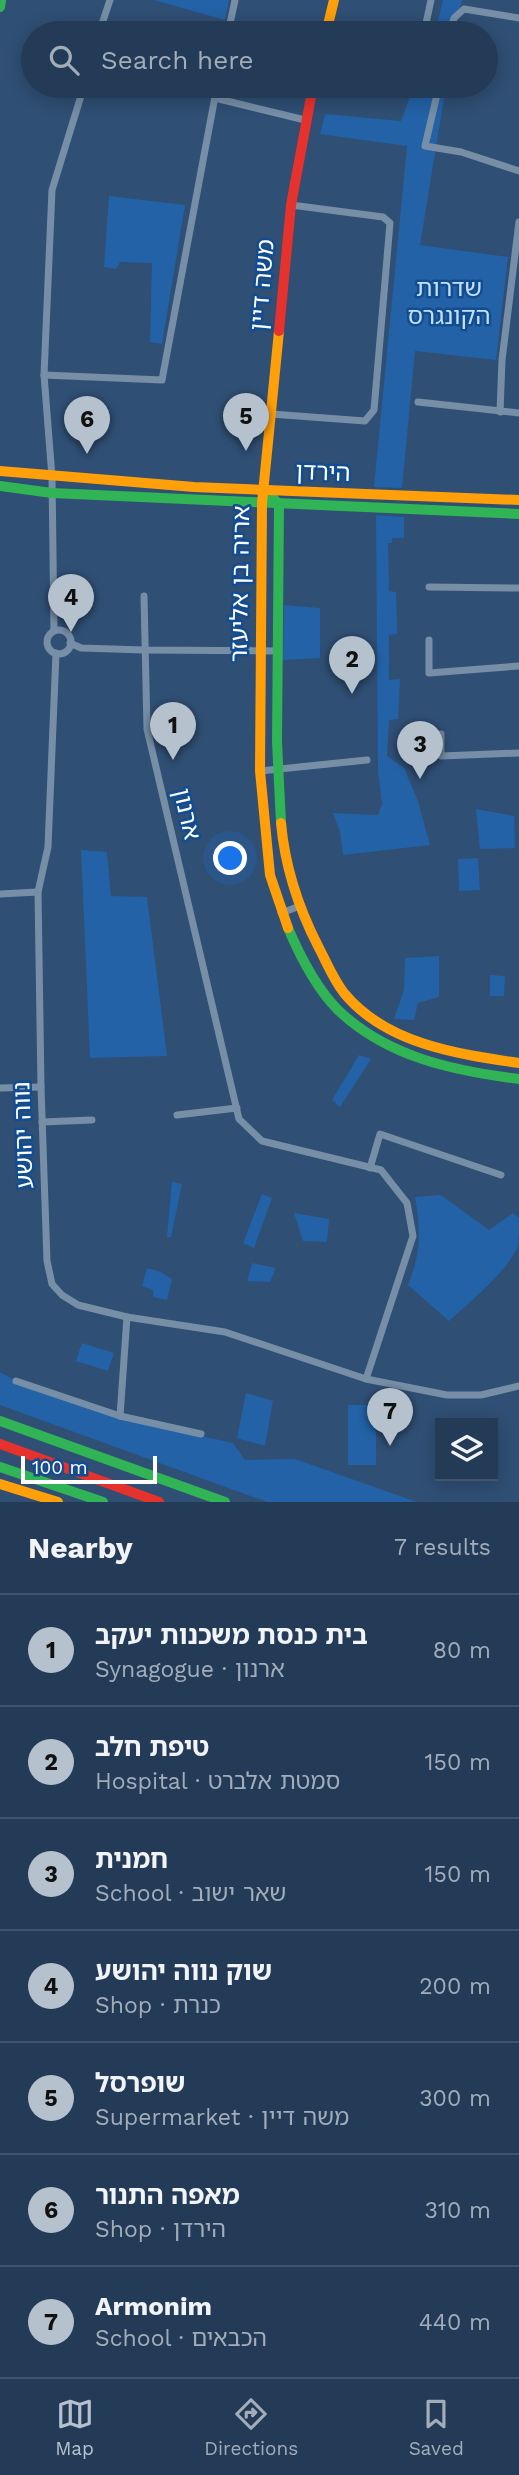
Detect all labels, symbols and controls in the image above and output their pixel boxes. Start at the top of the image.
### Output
search box [21,21,498,98]
icon: search [45,41,83,79]
text: Search here [101,45,253,75]
street label: משה דיין [244,238,280,332]
park label: שדרות הקונגרס [407,274,491,330]
pin: 5 [223,393,269,451]
pin: 6 [64,396,110,454]
street label: הירדן [295,457,351,487]
street label: אריה בן אליעזר [225,505,255,663]
pin: 4 [48,574,94,632]
pin: 2 [329,636,375,694]
pin: 1 [150,702,196,760]
pin: 3 [397,721,443,779]
street label: ארנון [168,786,206,842]
your location [213,841,247,875]
street label: נווה יהושע [7,1081,39,1189]
pin: 7 [367,1388,413,1446]
map controls [435,1418,498,1481]
button: layers [435,1418,498,1481]
scale bar [21,1453,158,1485]
text: 100 m [32,1456,88,1479]
text: Nearby [28,1530,133,1565]
text: 7 results [394,1534,491,1561]
text: בית כנסת משכנות יעקב [95,1620,368,1650]
text: 1 [46,1637,56,1664]
text: 80 m [433,1637,491,1664]
text: Synagogue · ארנון [95,1656,285,1683]
text: טיפת חלב [95,1732,210,1762]
text: 2 [44,1749,58,1776]
text: 150 m [425,1749,491,1776]
text: Hospital · סמטת אלברט [95,1768,340,1795]
text: חמנית [95,1844,168,1874]
text: 3 [44,1861,58,1888]
text: 150 m [425,1861,491,1888]
text: School · שאר ישוב [95,1880,286,1907]
text: שוק נווה יהושע [95,1956,272,1986]
text: 4 [44,1973,58,2000]
text: 200 m [419,1973,491,2000]
text: Shop · כנרת [95,1992,221,2019]
text: שופרסל [95,2068,186,2098]
text: 5 [44,2085,58,2112]
text: 300 m [419,2085,491,2112]
text: Supermarket · משה דיין [95,2104,349,2131]
text: מאפה התנור [95,2180,240,2210]
text: 6 [44,2197,58,2224]
text: 310 m [425,2197,491,2224]
text: Shop · הירדן [95,2216,226,2243]
text: Armonim [95,2291,212,2321]
text: 7 [44,2309,58,2336]
text: 440 m [419,2309,491,2336]
text: School · הכבאים [95,2325,267,2352]
tab: Map [55,2395,94,2460]
tab: Directions [204,2395,298,2460]
tab: Saved [409,2395,464,2460]

